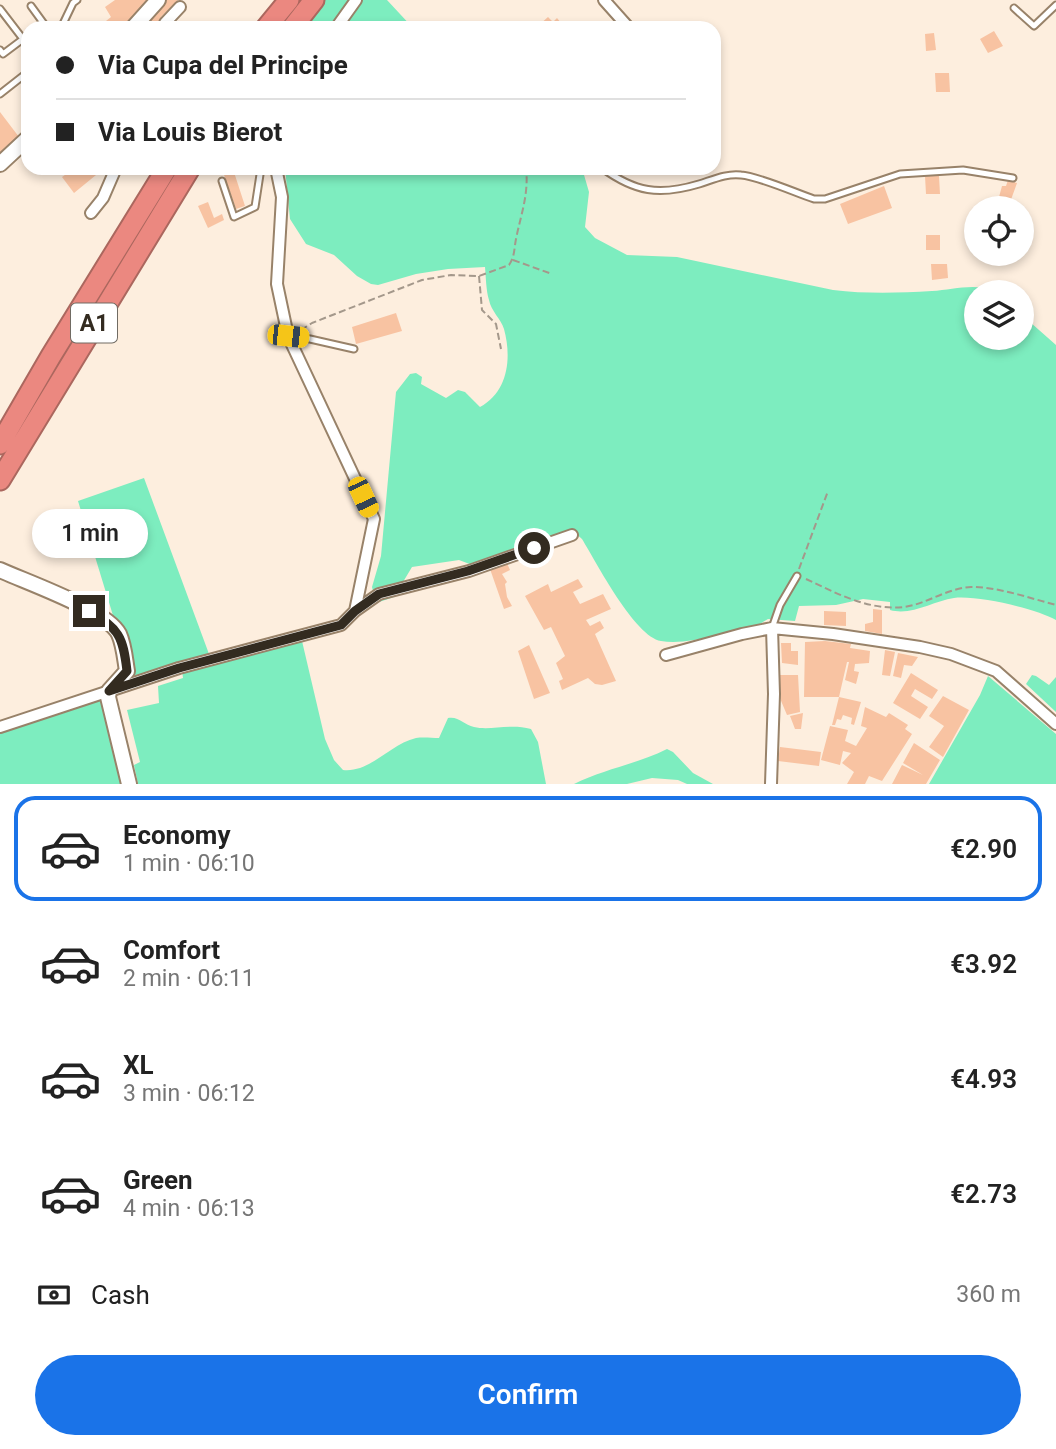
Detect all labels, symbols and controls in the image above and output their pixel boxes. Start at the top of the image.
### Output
text: Via Cupa del Principe [98,50,348,80]
text: Via Louis Bierot [98,117,282,147]
map controls [964,196,1034,350]
button: locate [964,196,1034,266]
button: layers [964,280,1034,350]
road number: A1 [71,304,117,342]
car [267,323,310,349]
car [345,474,382,520]
callout: 1 min [31,510,147,558]
text: 1 min [61,520,119,547]
route start [518,532,550,564]
route end [73,595,105,627]
icon: car [39,817,102,880]
text: Economy [123,820,230,850]
text: €2.90 [950,834,1017,864]
text: 1 min · 06:10 [123,850,255,877]
icon: car [39,932,102,995]
text: Comfort [123,935,220,965]
text: €3.92 [950,949,1017,979]
text: 2 min · 06:11 [123,965,255,992]
icon: car [39,1047,102,1110]
text: XL [123,1050,154,1080]
text: €4.93 [950,1064,1017,1094]
text: 3 min · 06:12 [123,1080,255,1107]
icon: car [39,1162,102,1225]
text: Green [123,1165,193,1195]
text: €2.73 [950,1179,1017,1209]
text: 4 min · 06:13 [123,1195,255,1222]
icon: cash [35,1276,73,1314]
text: Cash [91,1280,150,1310]
text: 360 m [956,1281,1021,1308]
button: Confirm [35,1355,1021,1435]

